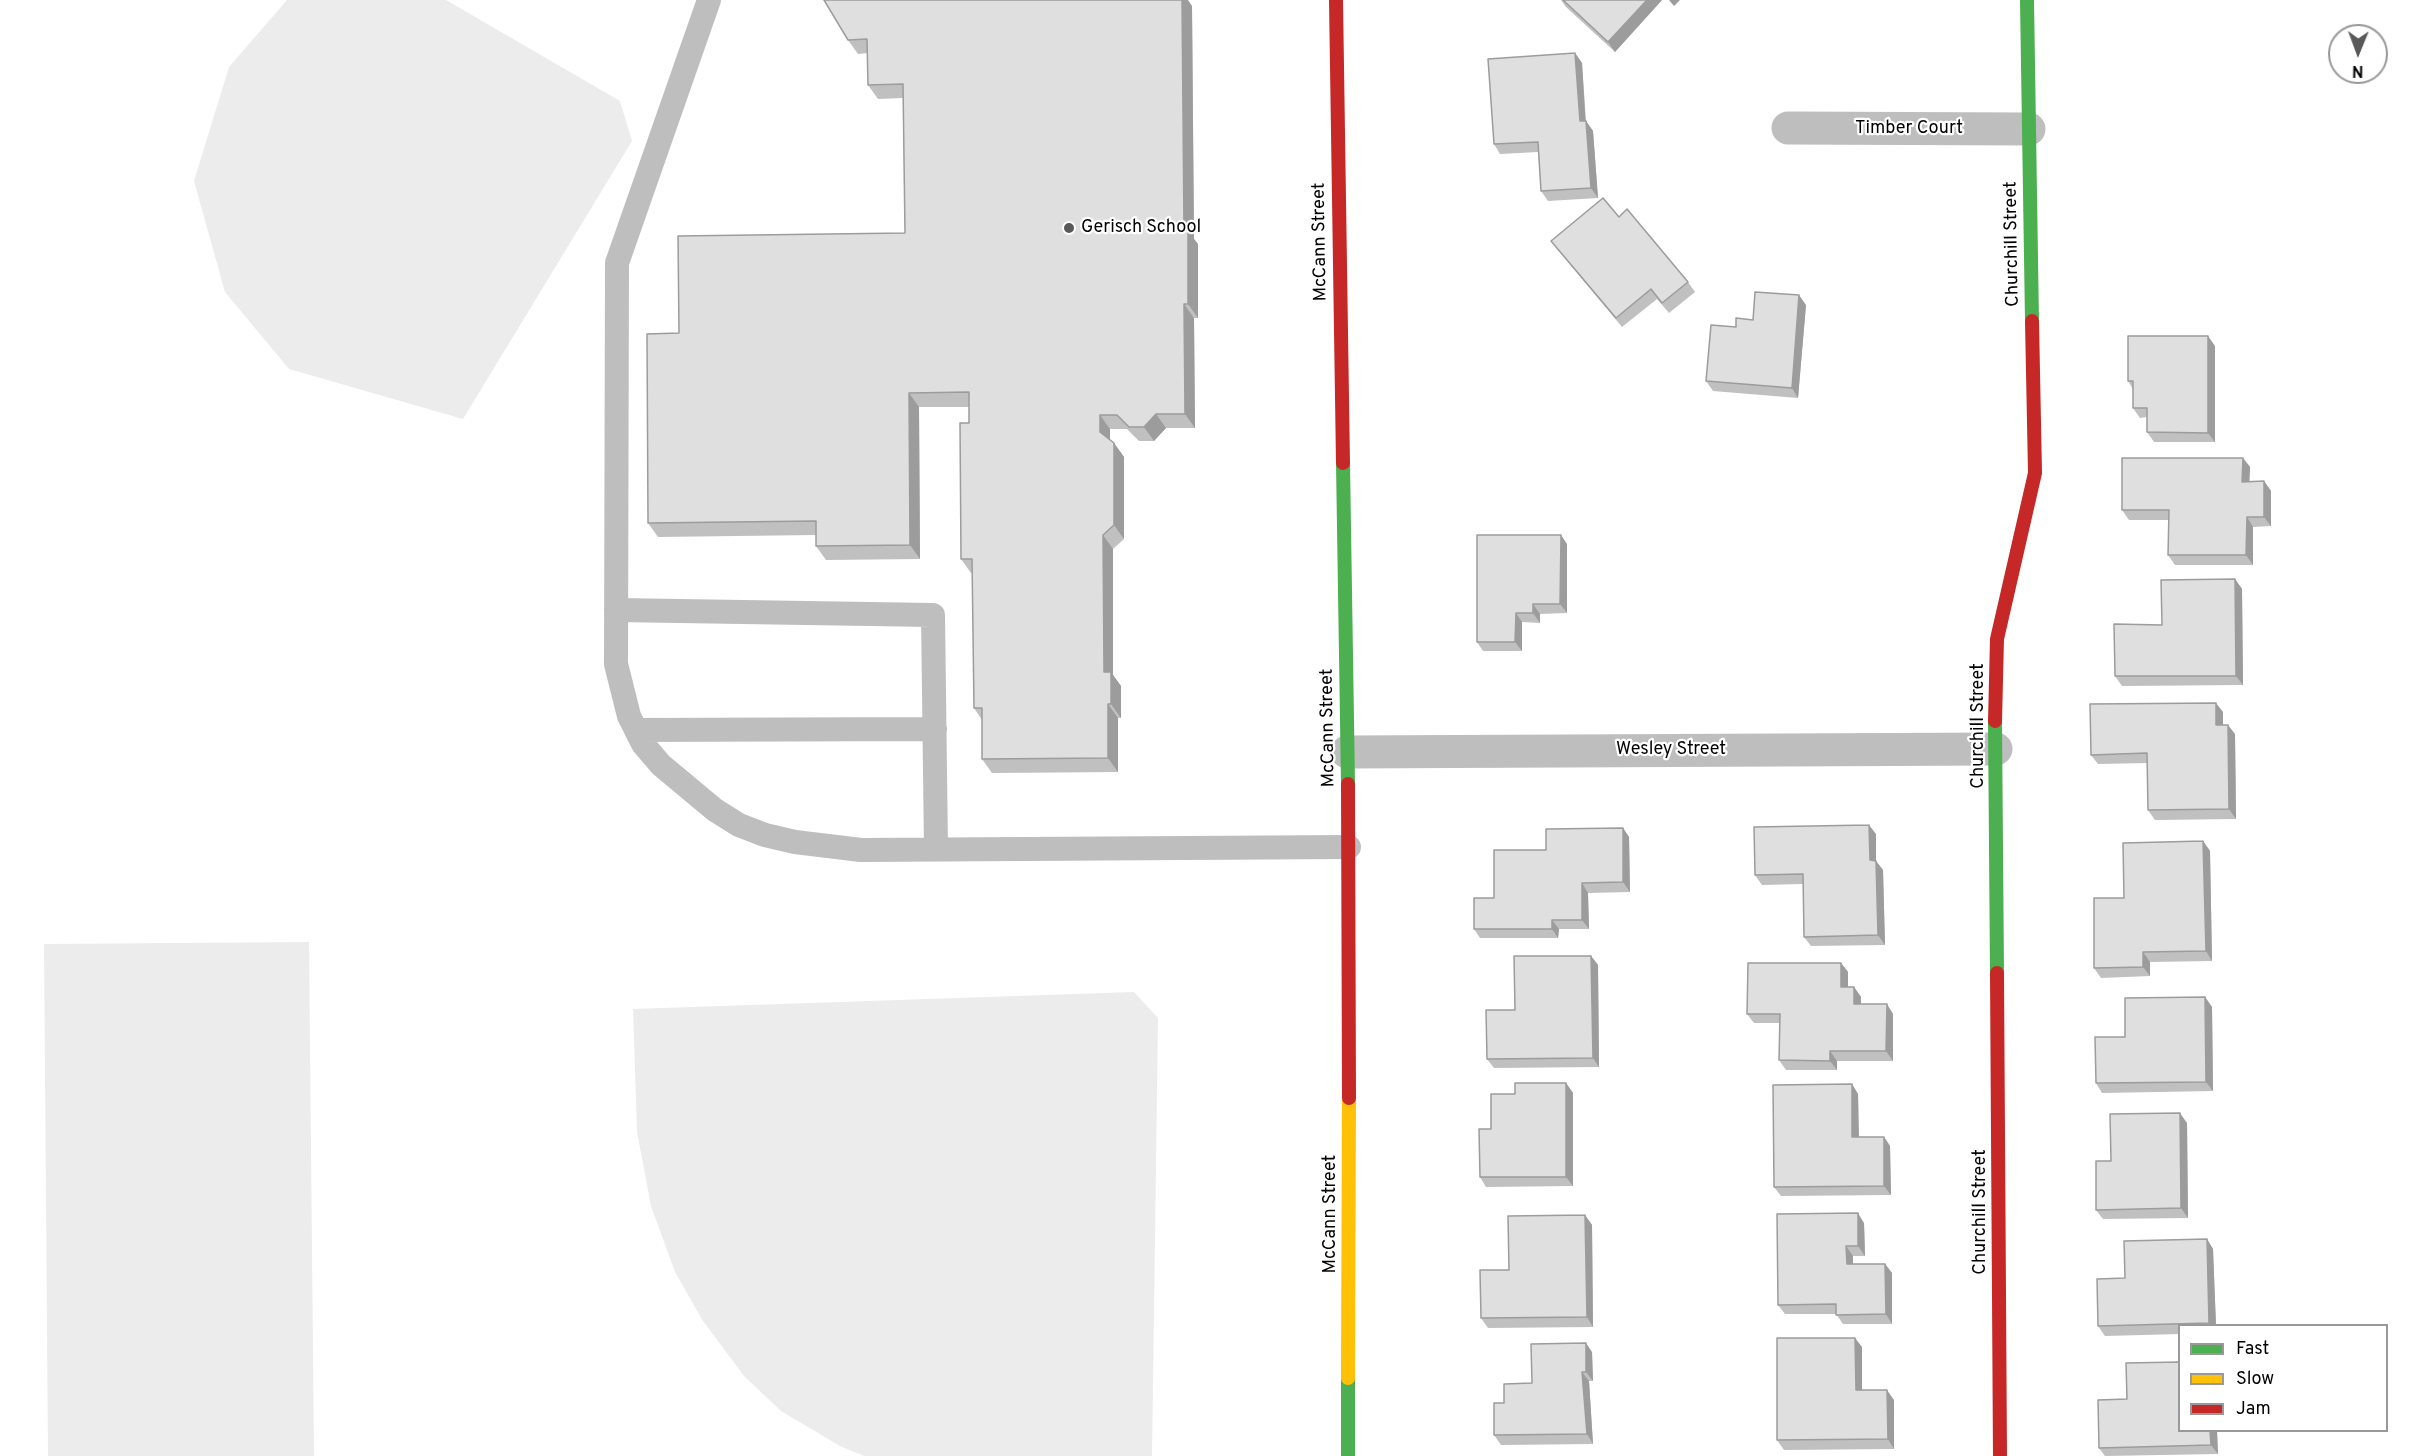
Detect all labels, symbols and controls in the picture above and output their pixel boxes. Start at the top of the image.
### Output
north arrow [2328,24,2388,84]
text: N [2352,60,2364,80]
street label: Timber Court [1855,118,1963,140]
street label: Churchill Street [2001,181,2025,307]
street label: McCann Street [1309,182,1333,302]
place label: Gerisch School [1081,217,1201,239]
marker: Gerisch School [1062,221,1076,235]
street label: Churchill Street [1968,663,1990,789]
street label: McCann Street [1317,668,1341,788]
street label: Wesley Street [1616,739,1726,761]
street label: Churchill Street [1970,1149,1992,1275]
street label: McCann Street [1320,1155,1342,1273]
legend [2178,1324,2388,1432]
text: Fast [2236,1338,2269,1361]
text: Slow [2236,1368,2274,1391]
text: Jam [2236,1398,2271,1421]

